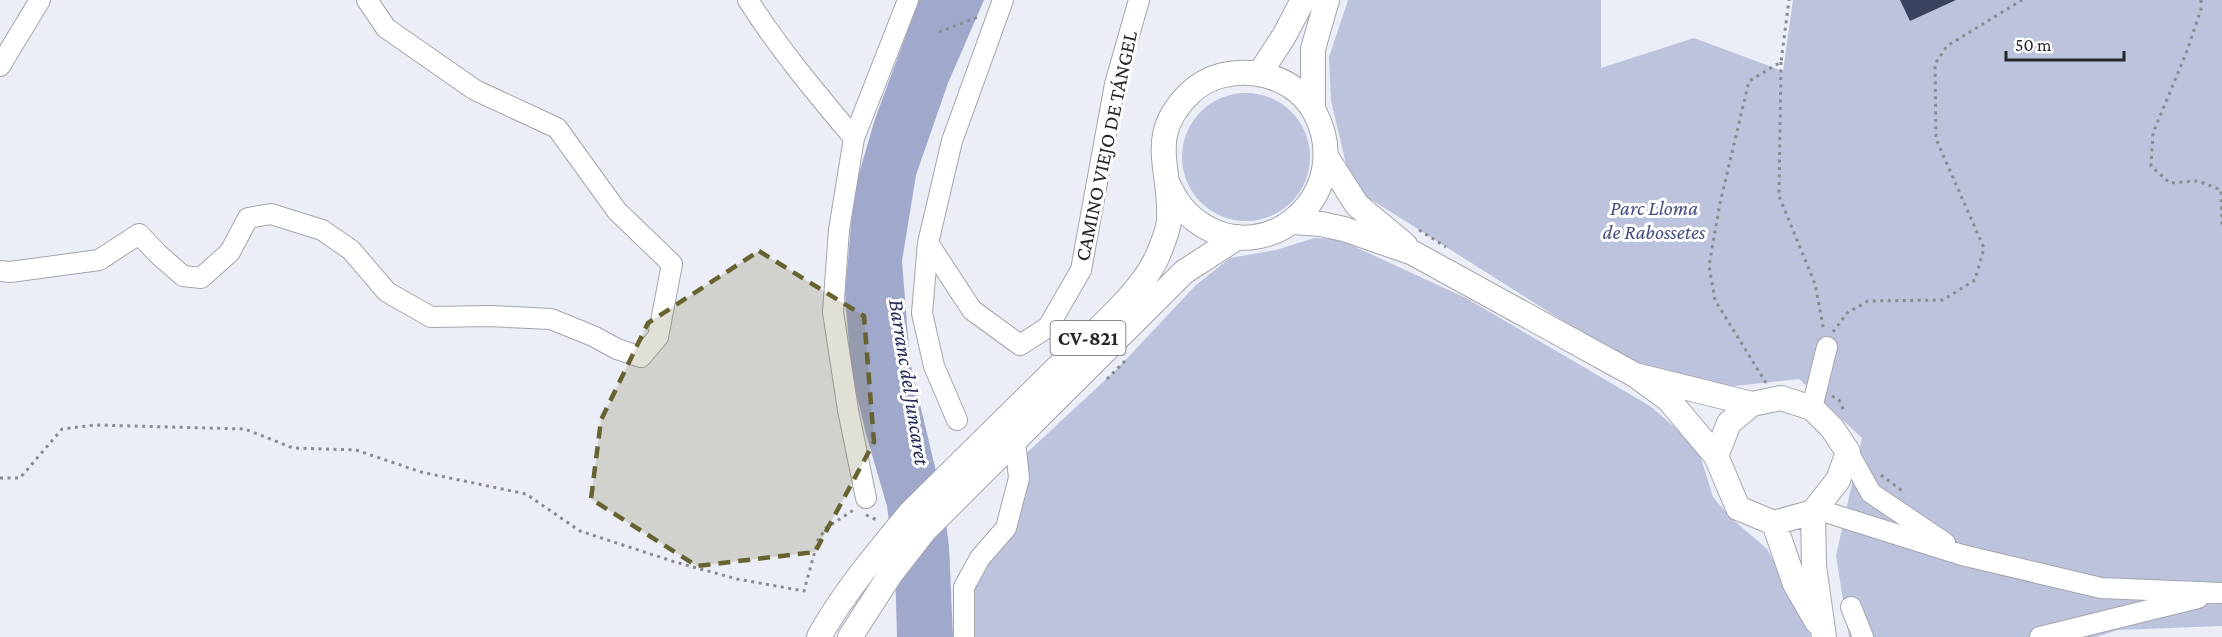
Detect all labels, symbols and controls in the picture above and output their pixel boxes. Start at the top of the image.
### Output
scale bar [2006,24,2124,62]
street label: CAMINO VIEJO DE TÁNGEL [1070,28,1142,263]
text: 50 m [2015,35,2052,55]
park label: Parc Lloma de Rabossetes [1603,196,1706,244]
water label: Barranc del Juncaret [884,297,935,467]
road number: CV-821 [1050,321,1126,355]

